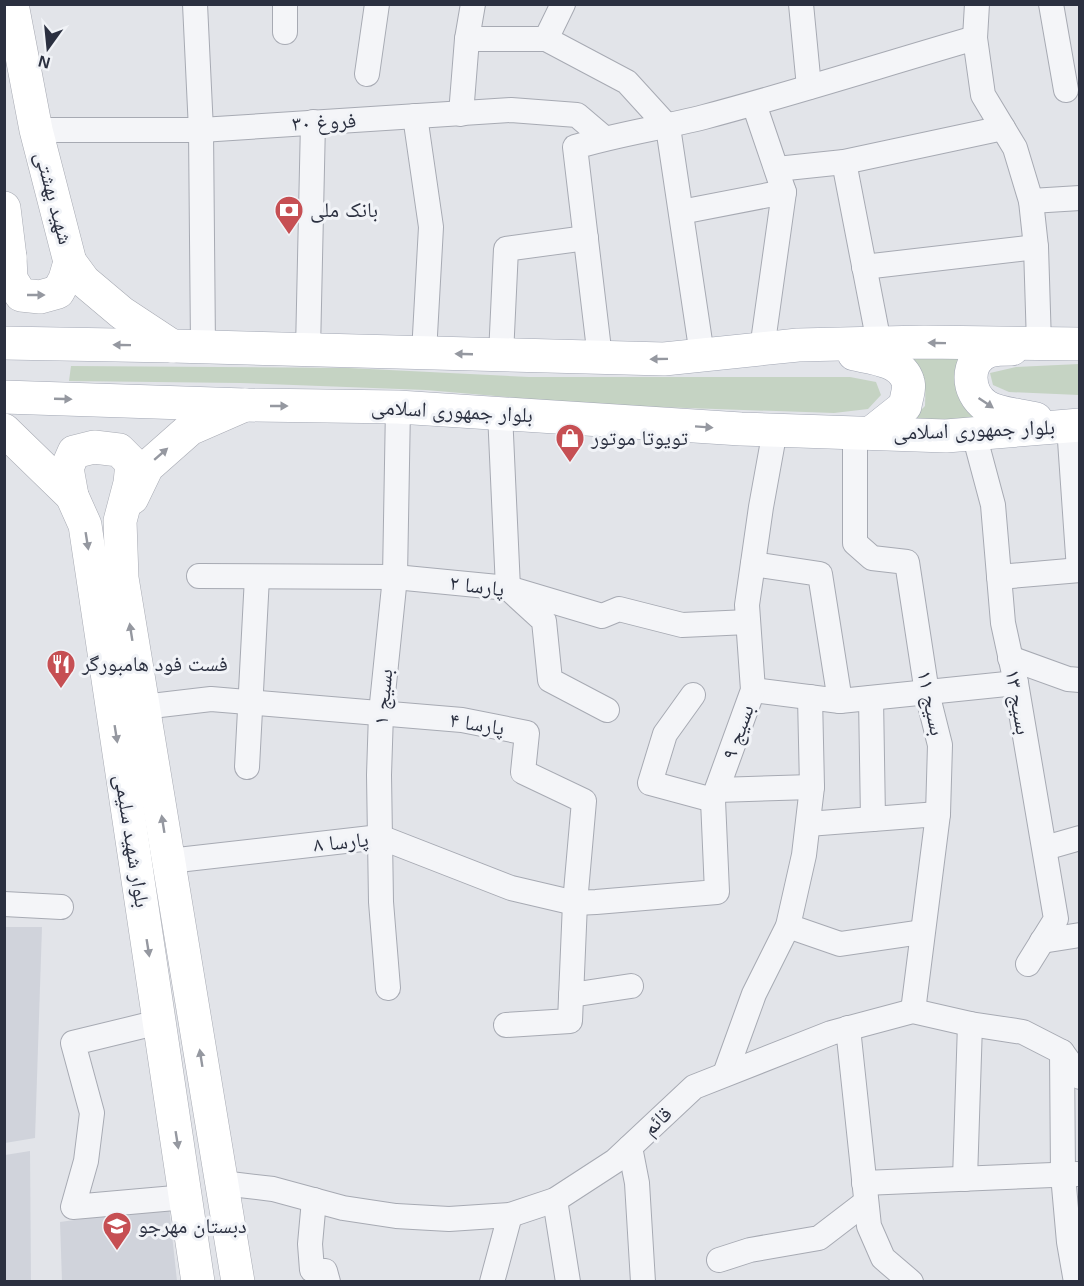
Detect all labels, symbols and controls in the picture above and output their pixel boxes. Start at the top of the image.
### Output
north arrow [18,18,78,78]
text: N [36,52,52,72]
street label: فروغ ۳۰ [291,108,357,137]
street label: شهید بهشتی [29,149,78,247]
bank icon: بانک ملی [273,194,305,236]
place label: بانک ملی [310,198,378,223]
one-way arrow [26,290,45,300]
one-way arrow [928,338,947,347]
one-way arrow [113,340,132,350]
one-way arrow [454,349,473,359]
one-way arrow [649,354,668,364]
one-way arrow [53,394,72,404]
street label: بلوار جمهوری اسلامی [370,395,534,428]
one-way arrow [977,398,994,409]
one-way arrow [269,401,288,411]
street label: بلوار جمهوری اسلامی [893,415,1055,446]
shop icon: تویوتا موتور [554,422,586,464]
one-way arrow [695,422,714,432]
place label: تویوتا موتور [590,426,688,449]
one-way arrow [153,448,168,461]
one-way arrow [83,532,92,551]
street label: پارسا ۲ [448,571,506,601]
one-way arrow [126,622,135,641]
restaurant icon: فست فود هامبورگر [45,648,77,690]
place label: فست فود هامبورگر [81,652,228,676]
street label: بسیج ۱۳ [999,667,1036,737]
street label: بسیج ۱ [369,668,398,726]
street label: بسیج ۱۱ [911,668,950,738]
street label: بسیج ۹ [717,701,760,763]
street label: پارسا ۴ [448,708,506,740]
one-way arrow [111,725,120,744]
street label: بلوار شهید سلیمی [109,773,154,909]
one-way arrow [158,815,167,834]
street label: پارسا ۸ [312,827,370,857]
one-way arrow [144,938,153,957]
one-way arrow [196,1048,205,1067]
street label: قائم [637,1102,678,1142]
one-way arrow [173,1131,182,1150]
school or university icon: دبستان مهرجو [101,1210,133,1252]
place label: دبستان مهرجو [138,1214,247,1238]

